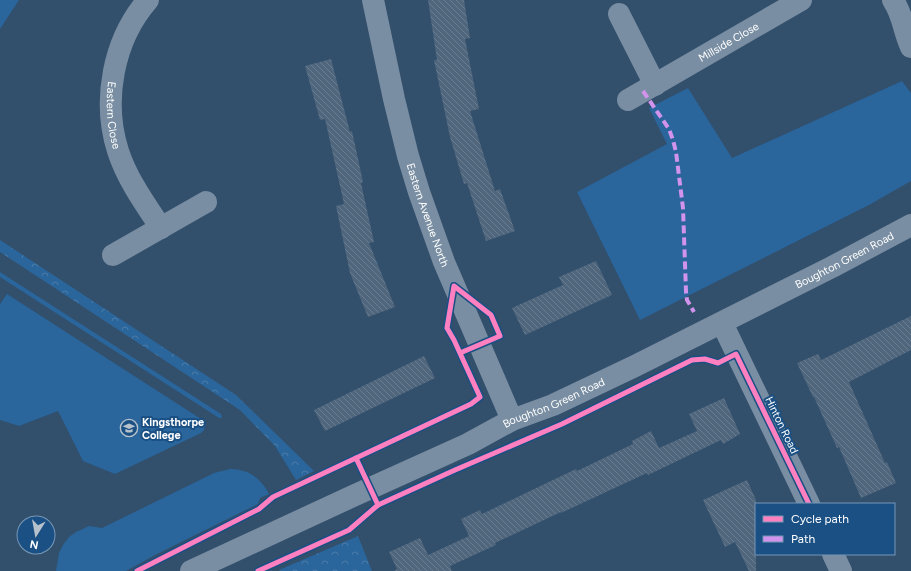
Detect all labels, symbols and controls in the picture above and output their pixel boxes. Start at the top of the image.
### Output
street label: Millside Close [696,20,761,65]
street label: Eastern Close [104,81,123,151]
street label: Eastern Avenue North [404,162,451,269]
street label: Boughton Green Road [793,229,896,291]
street label: Boughton Green Road [501,375,607,431]
street label: Hinton Road [762,395,801,456]
place label: Kingsthorpe College [142,416,204,442]
school or university icon: Kingsthorpe College [119,418,139,438]
legend [755,503,895,555]
text: Cycle path [791,512,849,526]
north arrow [16,515,56,555]
text: Path [791,532,815,546]
text: N [29,537,40,552]

